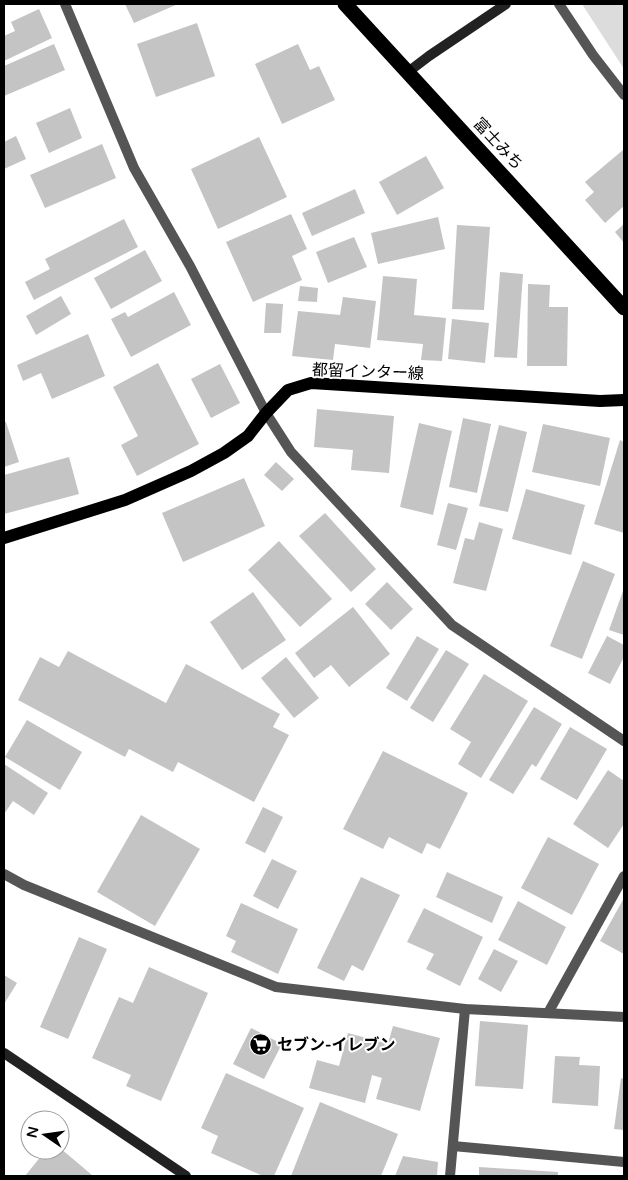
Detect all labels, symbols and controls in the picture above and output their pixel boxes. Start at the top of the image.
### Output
street label: 富士みち [469,114,527,174]
street label: 都留インター線 [312,360,424,384]
supermarket icon: セブン-イレブン [249,1033,273,1057]
place label: セブン-イレブン [277,1035,396,1055]
north arrow [20,1110,70,1160]
text: N [23,1125,42,1140]

